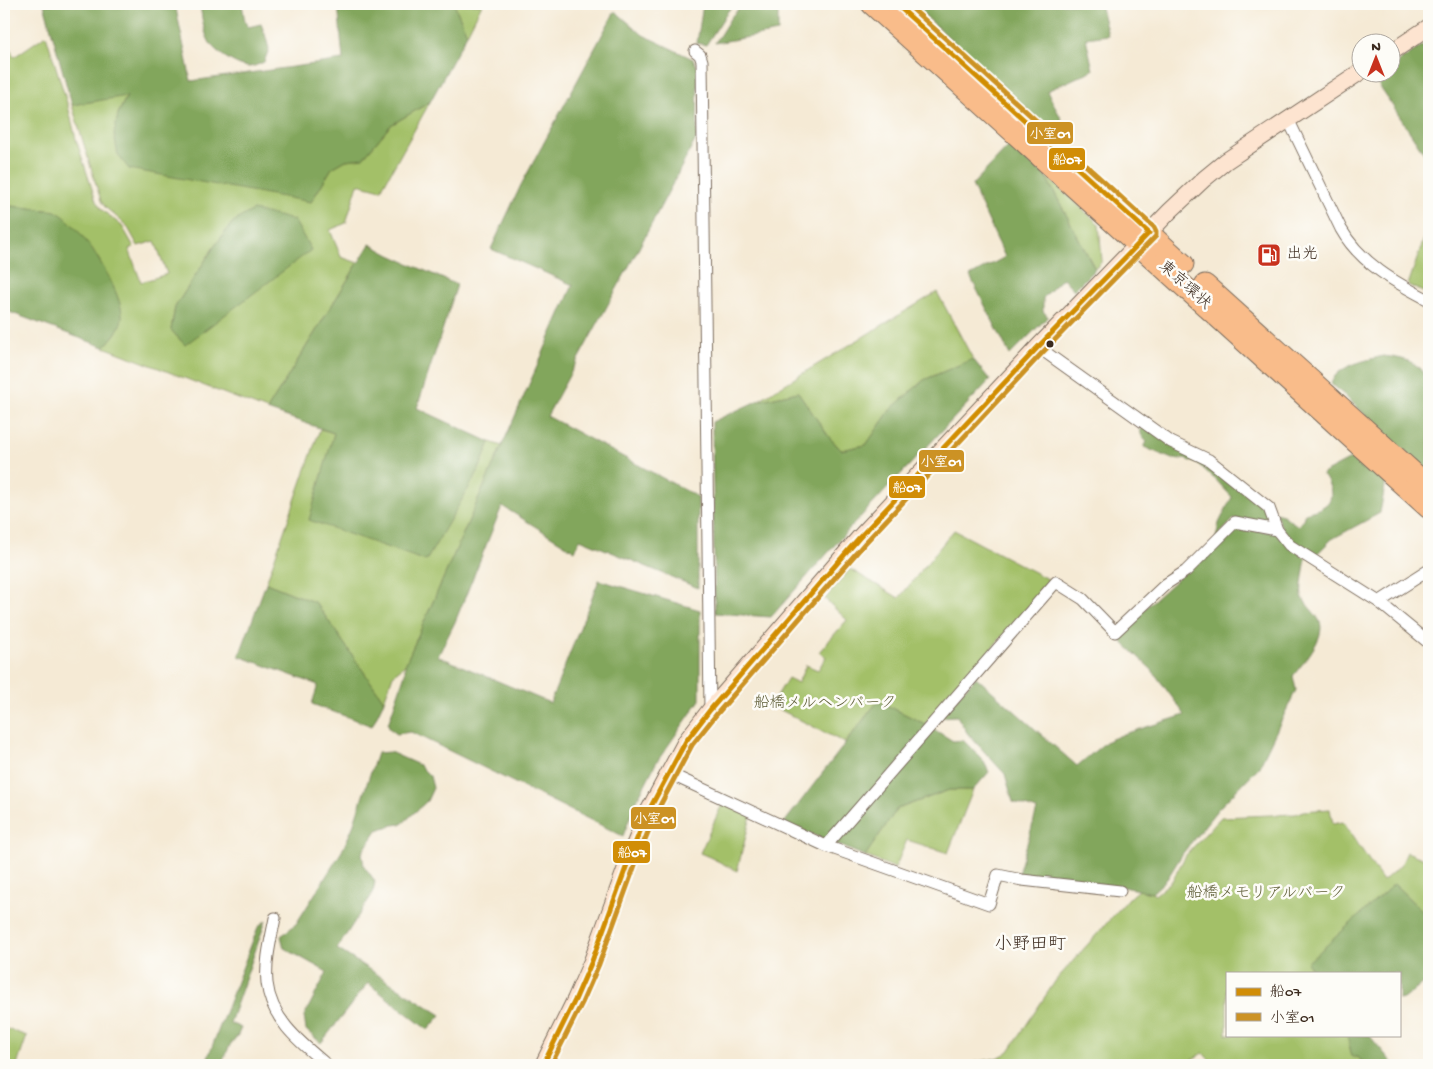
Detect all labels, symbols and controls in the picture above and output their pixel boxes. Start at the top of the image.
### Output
north arrow [1350,32,1400,82]
text: N [1371,39,1381,56]
line badge: 小室01 [1026,121,1074,145]
text: 小室01 [1029,127,1071,144]
line badge: 船07 [1048,147,1086,171]
text: 船07 [1052,153,1082,170]
fuel station icon: 出光 [1256,242,1282,268]
place label: 出光 [1286,245,1318,265]
street label: 東京環状 [1154,256,1215,314]
unlabelled marker [1045,339,1055,349]
line badge: 小室01 [918,449,965,473]
text: 小室01 [920,455,962,472]
line badge: 船07 [888,475,926,499]
text: 船07 [892,481,922,498]
park label: 船橋メルヘンパーク [753,694,897,714]
line badge: 小室01 [630,806,677,830]
text: 小室01 [633,812,675,829]
line badge: 船07 [612,840,651,864]
text: 船07 [617,846,647,863]
park label: 船橋メモリアルパーク [1186,884,1346,904]
district label: 小野田町 [994,934,1066,956]
legend [1226,972,1400,1036]
text: 船07 [1270,983,1303,1002]
text: 小室01 [1270,1009,1315,1028]

